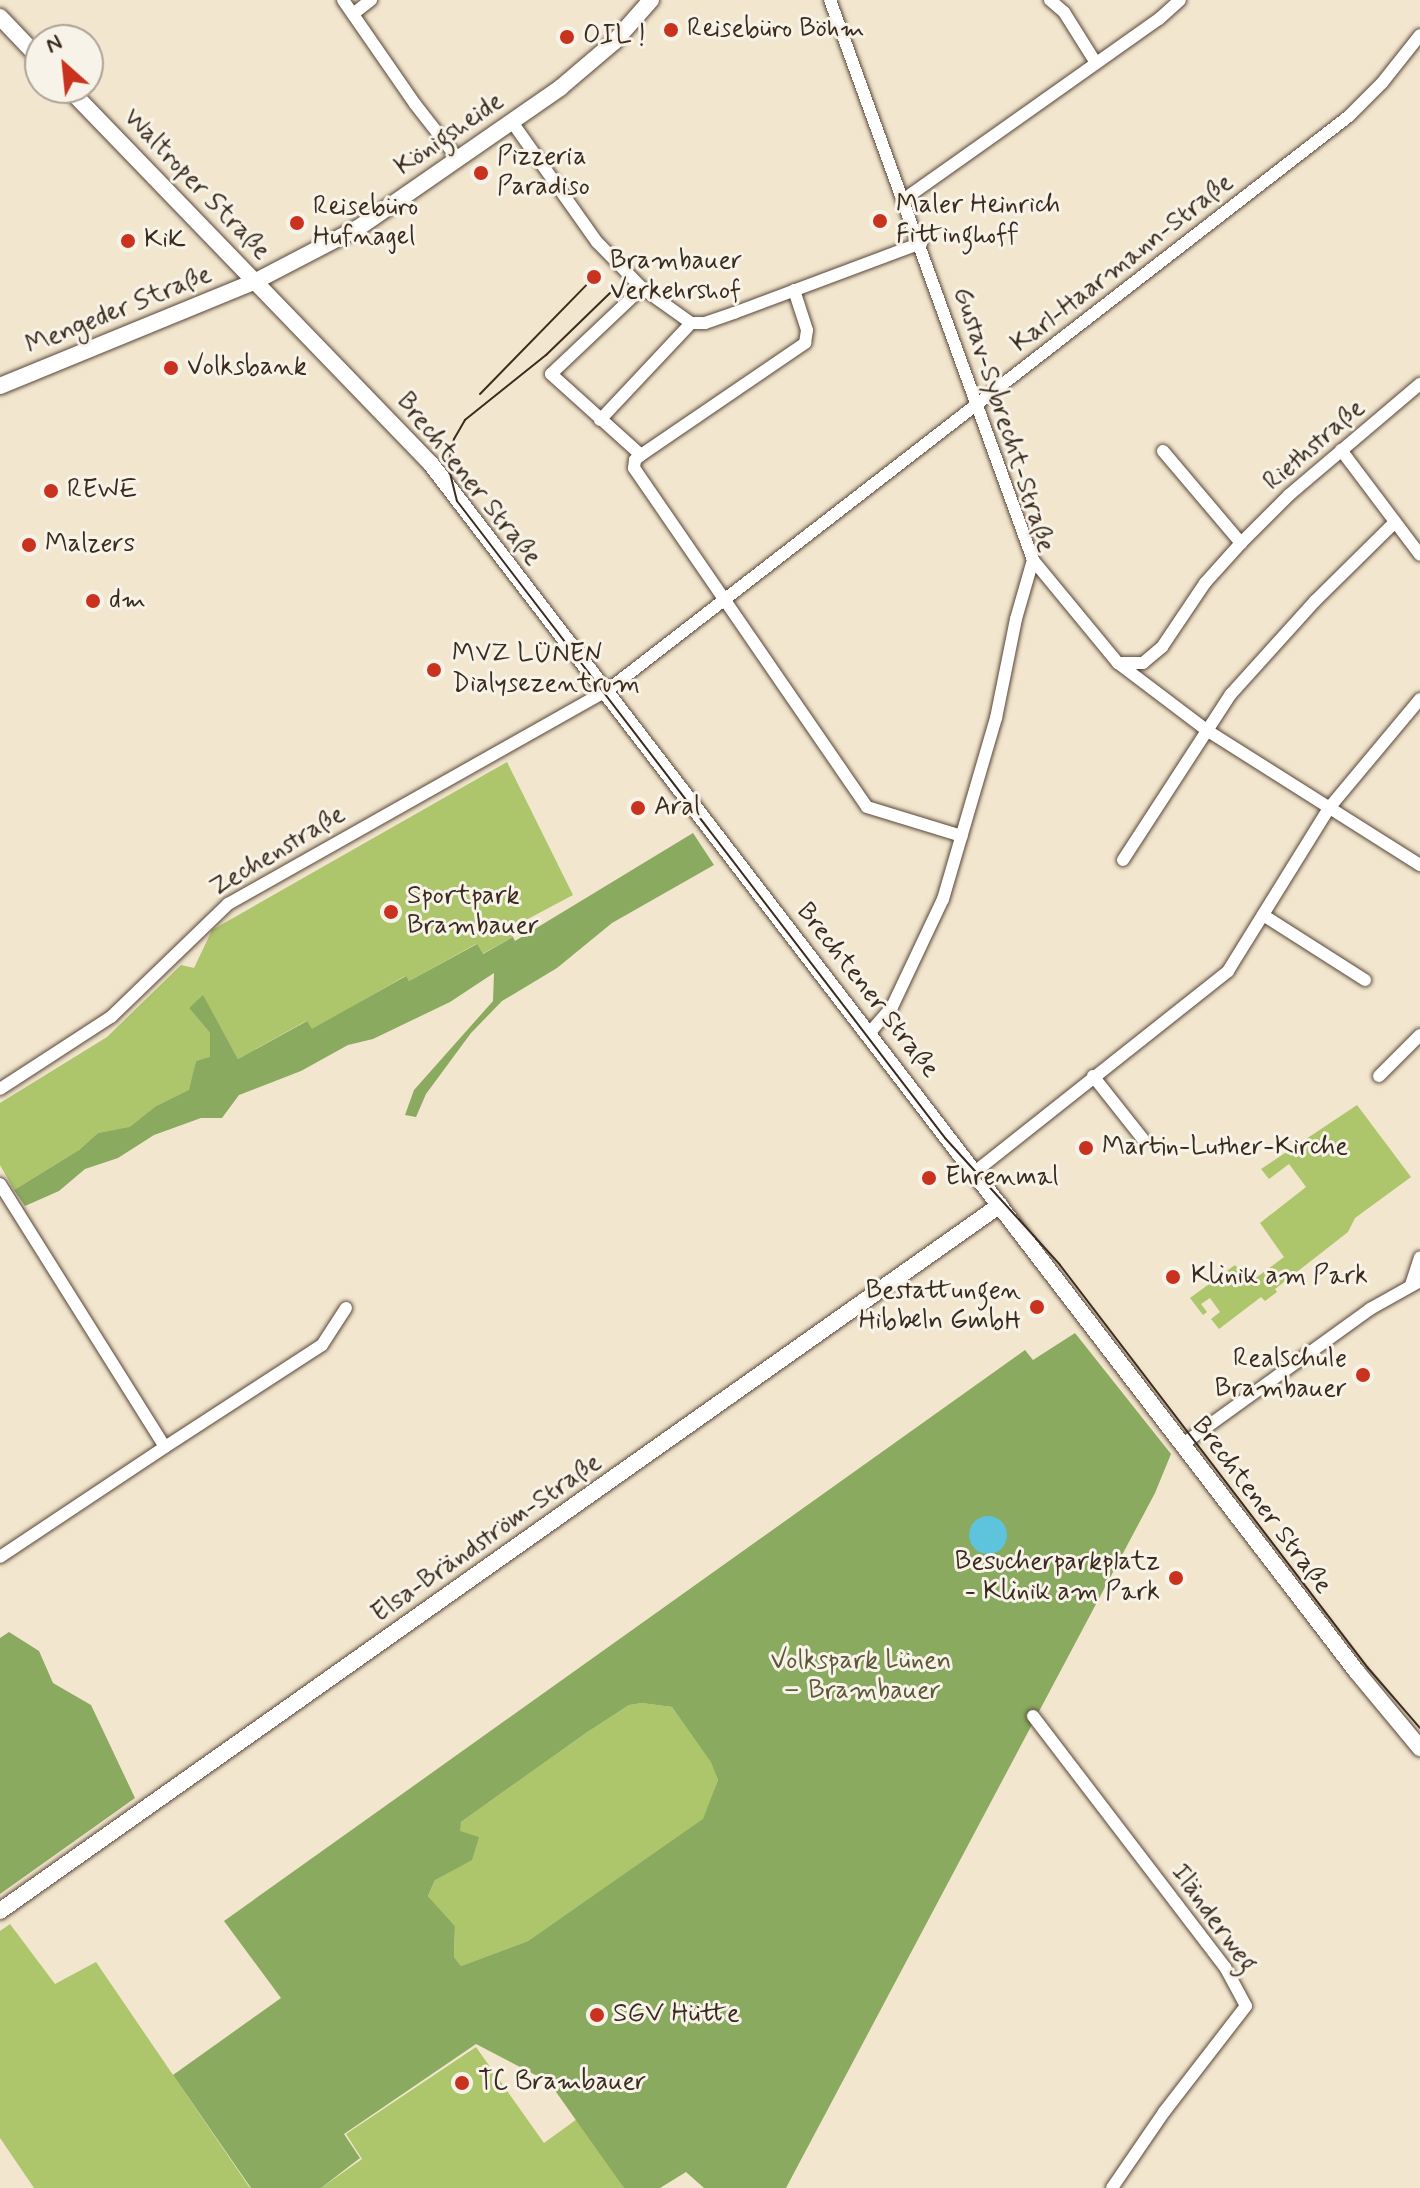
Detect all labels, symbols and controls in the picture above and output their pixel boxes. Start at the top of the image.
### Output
place label: Reisebüro Böhm [687,14,864,46]
place label: OIL ! [583,21,646,53]
marker: Reisebüro Böhm [662,21,680,39]
north arrow [24,24,104,104]
marker: OIL ! [558,28,576,46]
text: N [41,29,67,60]
street label: Königsheide [390,86,510,184]
street label: Waltroper Straße [117,104,275,266]
place label: Pizzeria Paradiso [497,142,590,204]
marker: Pizzeria Paradiso [472,164,490,182]
street label: Karl-Haarmann-Straße [1006,168,1240,360]
place label: Maler Heinrich Fittinghoff [896,190,1060,252]
place label: Reisebüro Hufnagel [313,192,418,254]
marker: Maler Heinrich Fittinghoff [871,212,889,230]
marker: Reisebüro Hufnagel [288,214,306,232]
place label: KiK [144,225,186,257]
marker: KiK [119,232,137,250]
place label: Brambauer Verkehrshof [610,246,742,308]
street label: Mengeder Straße [24,260,214,362]
marker: Brambauer Verkehrshof [585,268,603,286]
street label: Gustav-Sybrecht-Straße [945,283,1061,557]
place label: Volksbank [187,352,307,384]
marker: Volksbank [162,359,180,377]
street label: Brechtener Straße [389,387,547,573]
street label: Riethstraße [1258,394,1372,498]
place label: REWE [67,475,137,507]
marker: REWE [42,482,60,500]
place label: Malzers [45,529,135,561]
marker: Malzers [20,536,38,554]
place label: dm [109,585,146,617]
marker: dm [84,592,102,610]
place label: MVZ LÜNEN Dialysezentrum [452,639,640,700]
marker: MVZ LÜNEN Dialysezentrum [423,659,445,681]
place label: Aral [654,792,700,824]
street label: Zechenstraße [205,799,351,905]
marker: Aral [629,799,647,817]
place label: Sportpark Brambauer [407,881,539,942]
street label: Brechtener Straße [789,897,945,1085]
marker: Sportpark Brambauer [382,903,400,921]
place label: Martin-Luther-Kirche [1102,1132,1348,1164]
marker: Martin-Luther-Kirche [1077,1139,1095,1157]
place label: Ehrenmal [945,1162,1059,1194]
marker: Ehrenmal [920,1169,938,1187]
place label: Klinik am Park [1191,1261,1358,1293]
marker: Klinik am Park [1162,1266,1184,1288]
place label: Bestattungen Hibbeln GmbH [857,1276,1021,1338]
marker: Bestattungen Hibbeln GmbH [1028,1298,1046,1316]
place label: Realschule Brambauer [1215,1344,1347,1406]
marker: Realschule Brambauer [1354,1366,1372,1384]
street label: Brechtener Straße [1184,1411,1338,1601]
street label: Elsa-Brändström-Straße [366,1448,608,1630]
place label: Besucherparkplatz - Klinik am Park [955,1547,1160,1608]
marker: Besucherparkplatz - Klinik am Park [1167,1569,1185,1587]
park label: Volkspark Lünen – Brambauer [769,1646,953,1708]
street label: Iländerweg [1163,1859,1263,1979]
place label: SGV Hütte [613,1999,740,2031]
marker: SGV Hütte [588,2006,606,2024]
place label: TC Brambauer [478,2067,648,2099]
marker: TC Brambauer [453,2074,471,2092]

